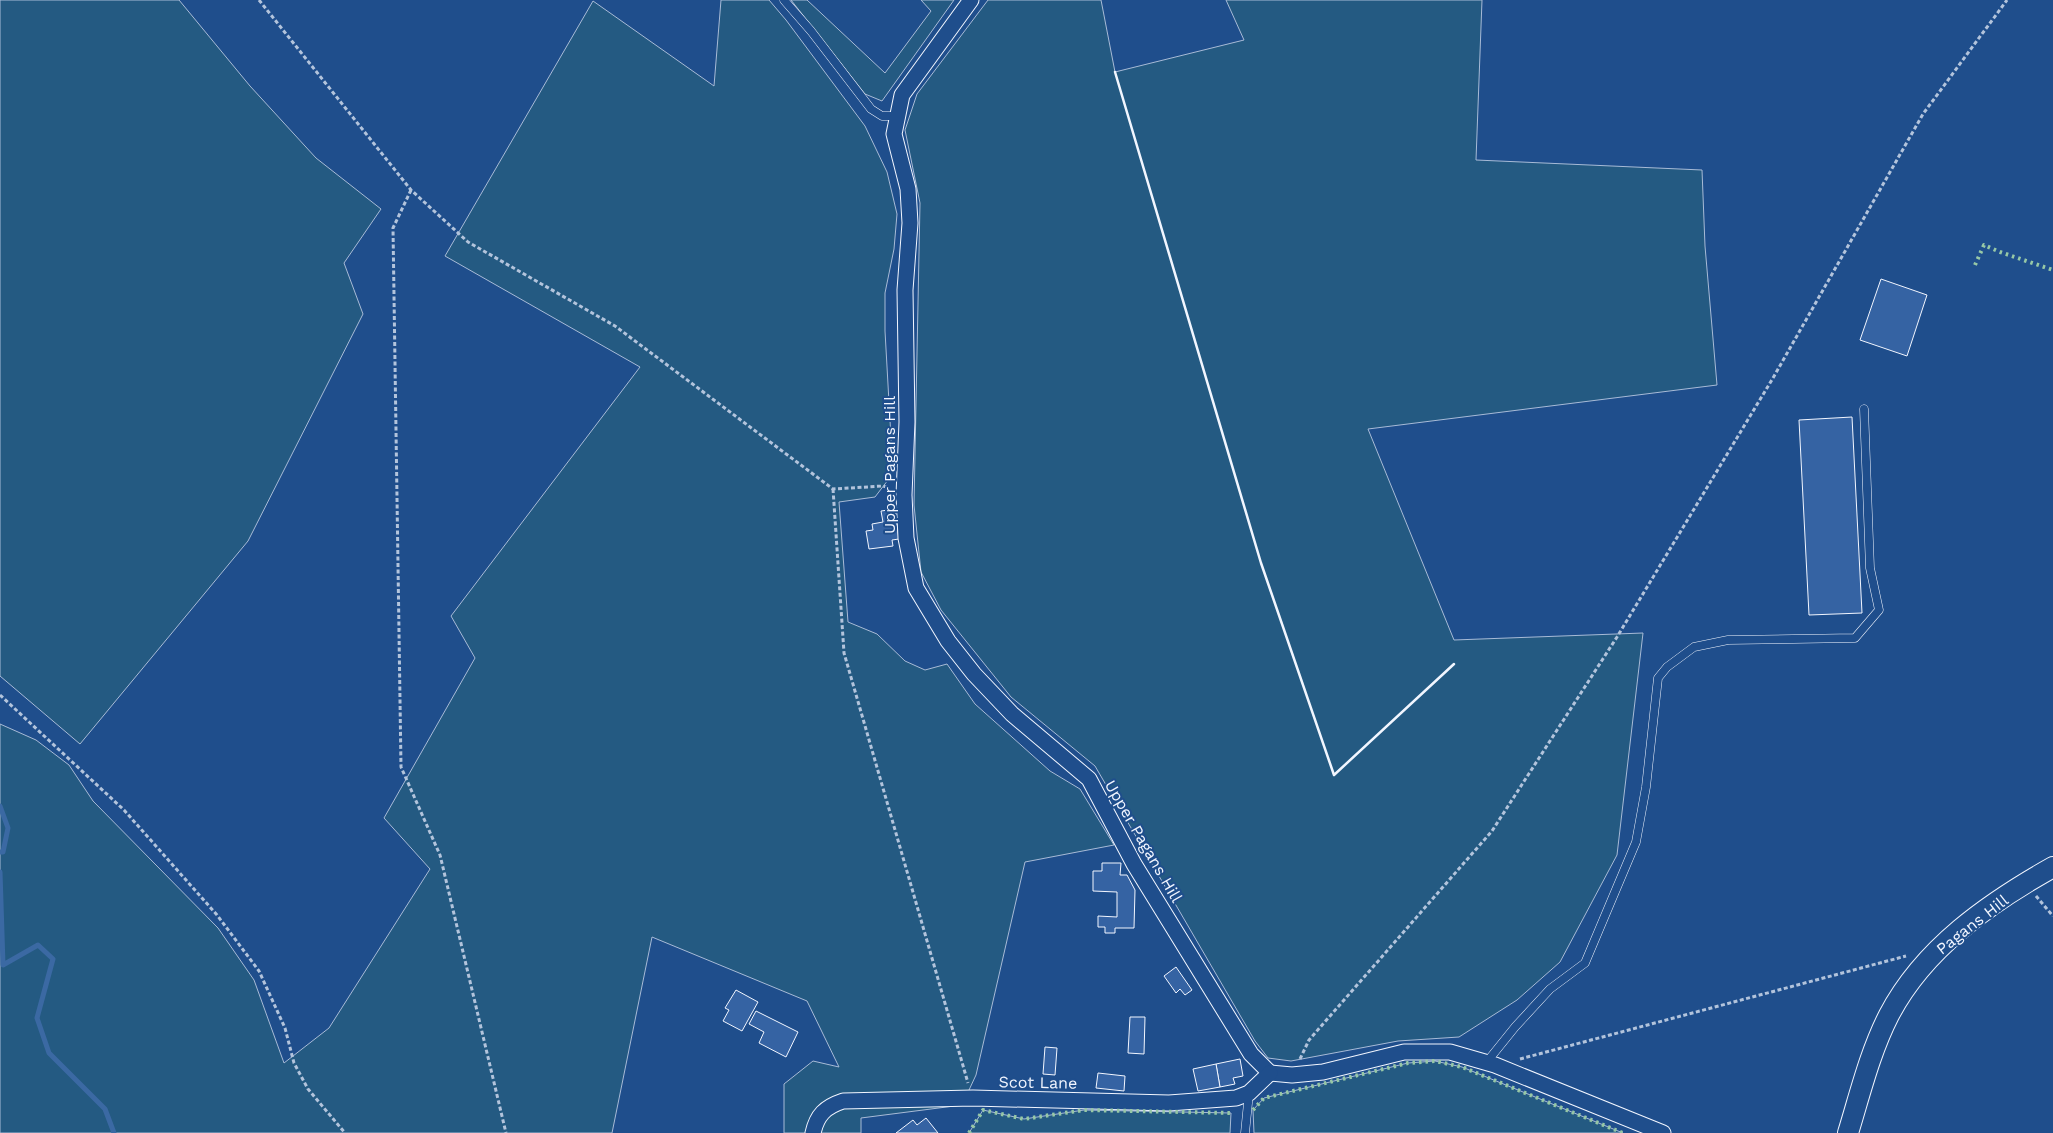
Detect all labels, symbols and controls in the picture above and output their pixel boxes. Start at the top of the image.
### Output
street label: Upper Pagans Hill [880,396,899,534]
street label: Upper Pagans Hill [1101,777,1186,906]
street label: Pagans Hill [1933,890,2012,958]
street label: Scot Lane [999,1072,1077,1093]

